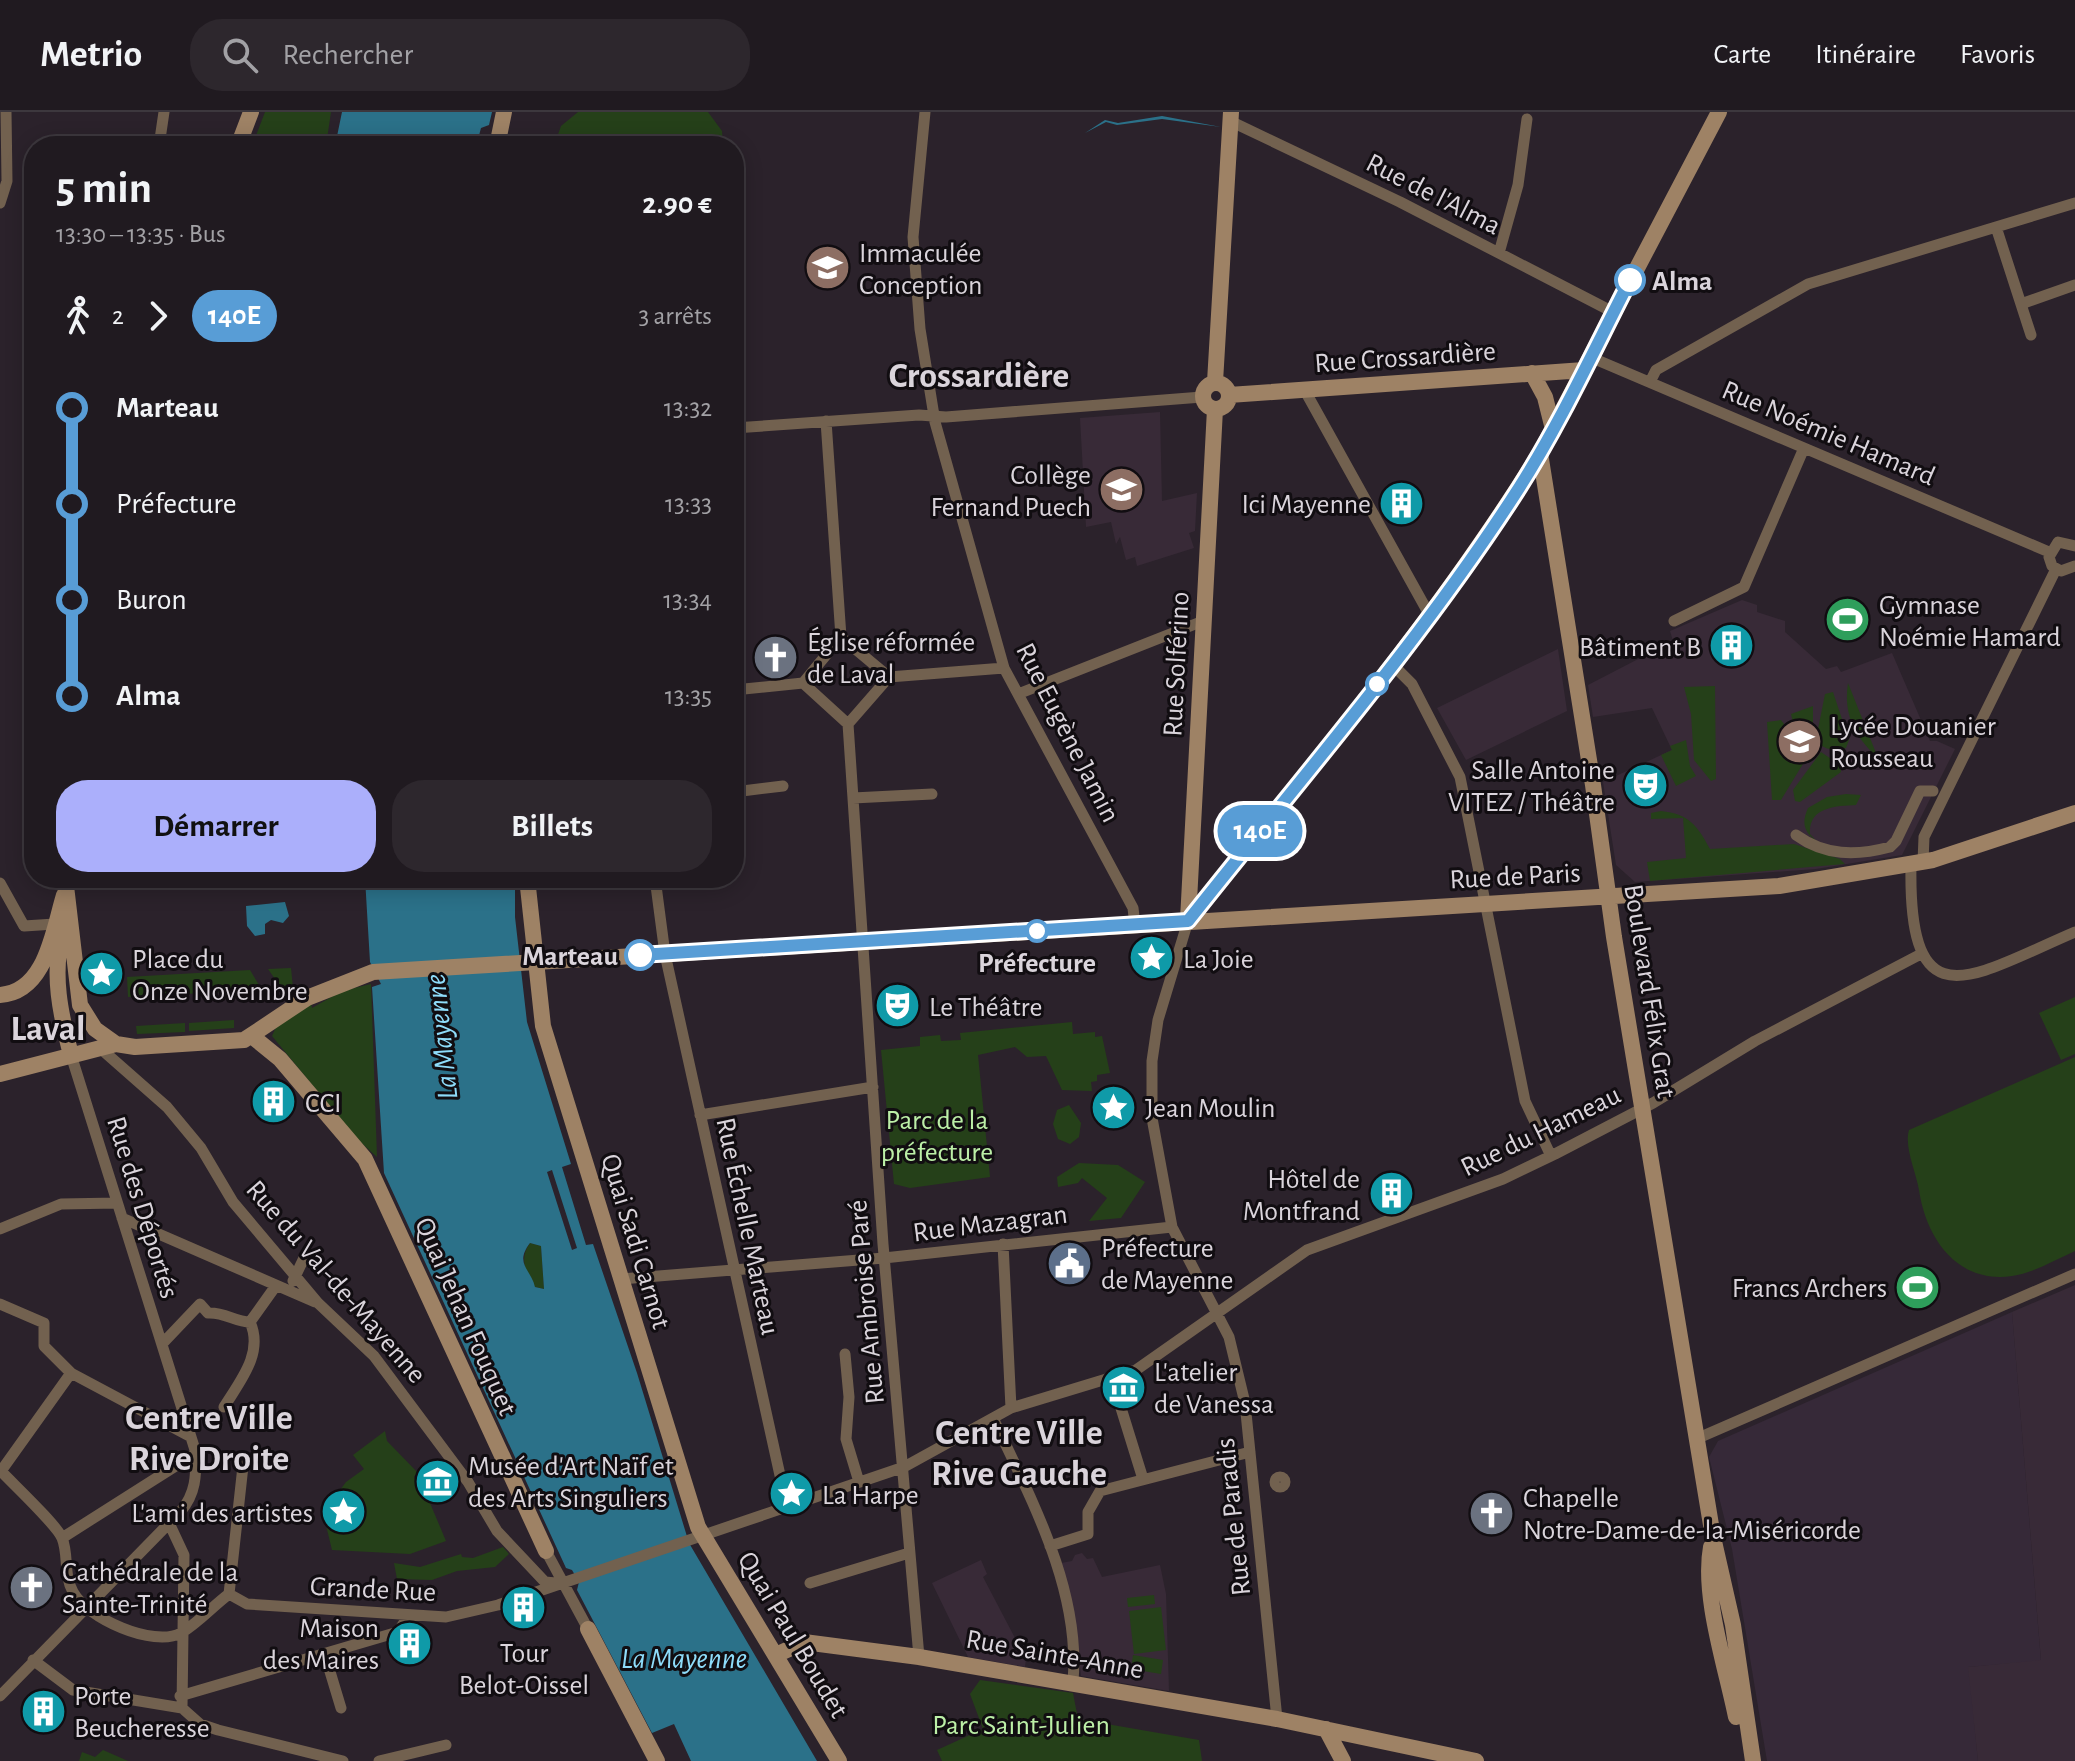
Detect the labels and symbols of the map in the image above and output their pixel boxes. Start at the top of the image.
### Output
street label: Rue de l'Alma [1361,149,1505,241]
place label: Immaculée Conception [859,240,982,300]
school or university icon: Immaculée Conception [804,244,852,292]
marker: Alma [1615,265,1645,295]
place label: Alma [1652,268,1712,296]
street label: Rue Crossardière [1313,338,1497,378]
district label: Crossardière [889,358,1069,394]
street label: Rue Noémie Hamard [1718,376,1939,491]
place label: Collège Fernand Puech [931,462,1091,522]
school or university icon: Collège Fernand Puech [1098,466,1146,514]
building icon: Ici Mayenne [1378,479,1426,527]
place label: Ici Mayenne [1241,491,1371,519]
street label: Rue Solférino [1159,591,1195,737]
place label: Gymnase Noémie Hamard [1879,592,2061,652]
sports icon: Gymnase Noémie Hamard [1824,596,1872,644]
building icon: Bâtiment B [1708,622,1756,670]
place label: Église réformée de Laval [807,626,975,689]
church icon: Église réformée de Laval [752,633,800,681]
place label: Bâtiment B [1579,634,1701,662]
street label: Rue Eugène Jamin [1010,639,1124,827]
unlabelled marker [1366,673,1388,695]
place label: Lycée Douanier Rousseau [1830,713,1996,773]
school or university icon: Lycée Douanier Rousseau [1775,717,1823,765]
place label: Salle Antoine VITEZ / Théâtre [1448,757,1615,817]
theatre icon: Salle Antoine VITEZ / Théâtre [1622,761,1670,809]
line badge: 140E [1204,805,1316,857]
street label: Rue de Paris [1449,860,1581,894]
street label: Boulevard Félix Grat [1618,882,1680,1100]
marker: Préfecture [1026,920,1048,942]
place icon: La Joie [1128,934,1176,982]
marker: Marteau [625,940,655,970]
place label: Marteau [522,943,618,971]
place label: Place du Onze Novembre [132,946,308,1006]
place label: La Joie [1183,946,1254,974]
place icon: Place du Onze Novembre [77,950,125,998]
place label: Préfecture [978,950,1096,978]
water label: La Mayenne [420,972,464,1101]
theatre icon: Le Théâtre [874,982,922,1030]
place label: Le Théâtre [929,994,1043,1022]
district label: Laval [11,1011,86,1047]
building icon: CCI [250,1078,298,1126]
street label: Rue du Hameau [1457,1081,1625,1183]
place icon: Jean Moulin [1090,1083,1138,1131]
place label: CCI [305,1090,342,1118]
place label: Jean Moulin [1145,1095,1275,1123]
park label: Parc de la préfecture [881,1107,993,1167]
street label: Rue des Déportés [101,1113,183,1302]
street label: Rue Échelle Marteau [710,1115,787,1338]
street label: Quai Sadi Carnot [595,1151,675,1332]
place label: Hôtel de Montfrand [1243,1166,1360,1226]
building icon: Hôtel de Montfrand [1367,1170,1415,1218]
street label: Rue du Val-de-Mayenne [240,1176,431,1389]
street label: Rue Ambroise Paré [844,1198,890,1405]
street label: Rue Mazagran [911,1201,1069,1247]
street label: Quai Jehan Fouquet [409,1214,521,1420]
place label: Préfecture de Mayenne [1101,1235,1233,1295]
public building icon: Préfecture de Mayenne [1046,1239,1094,1287]
sports icon: Francs Archers [1894,1263,1942,1311]
place label: Francs Archers [1732,1275,1887,1303]
place label: L'atelier de Vanessa [1154,1359,1274,1419]
museum icon: L'atelier de Vanessa [1099,1363,1147,1411]
district label: Centre Ville Rive Droite [125,1400,293,1477]
district label: Centre Ville Rive Gauche [931,1415,1107,1492]
street label: Rue de Paradis [1212,1436,1256,1597]
place label: Musée d'Art Naïf et des Arts Singuliers [468,1453,674,1513]
museum icon: Musée d'Art Naïf et des Arts Singuliers [413,1457,461,1505]
place icon: La Harpe [767,1470,815,1518]
place label: La Harpe [822,1482,919,1510]
place label: Chapelle Notre-Dame-de-la-Miséricorde [1523,1485,1861,1545]
place icon: L'ami des artistes [320,1488,368,1536]
church icon: Chapelle Notre-Dame-de-la-Miséricorde [1468,1489,1516,1537]
place label: L'ami des artistes [131,1500,313,1528]
street label: Quai Paul Boudet [732,1547,853,1723]
place label: Cathédrale de la Sainte-Trinité [62,1559,238,1619]
church icon: Cathédrale de la Sainte-Trinité [7,1563,55,1611]
street label: Grande Rue [309,1573,437,1607]
building icon: Tour Belot-Oissel [500,1583,548,1631]
place label: Maison des Maires [263,1615,379,1675]
building icon: Maison des Maires [386,1619,434,1667]
street label: Rue Sainte-Anne [964,1626,1146,1684]
place label: Tour Belot-Oissel [459,1640,589,1700]
water label: La Mayenne [621,1644,747,1674]
place label: Porte Beucheresse [74,1683,210,1743]
building icon: Porte Beucheresse [19,1687,67,1735]
park label: Parc Saint-Julien [932,1712,1110,1740]

